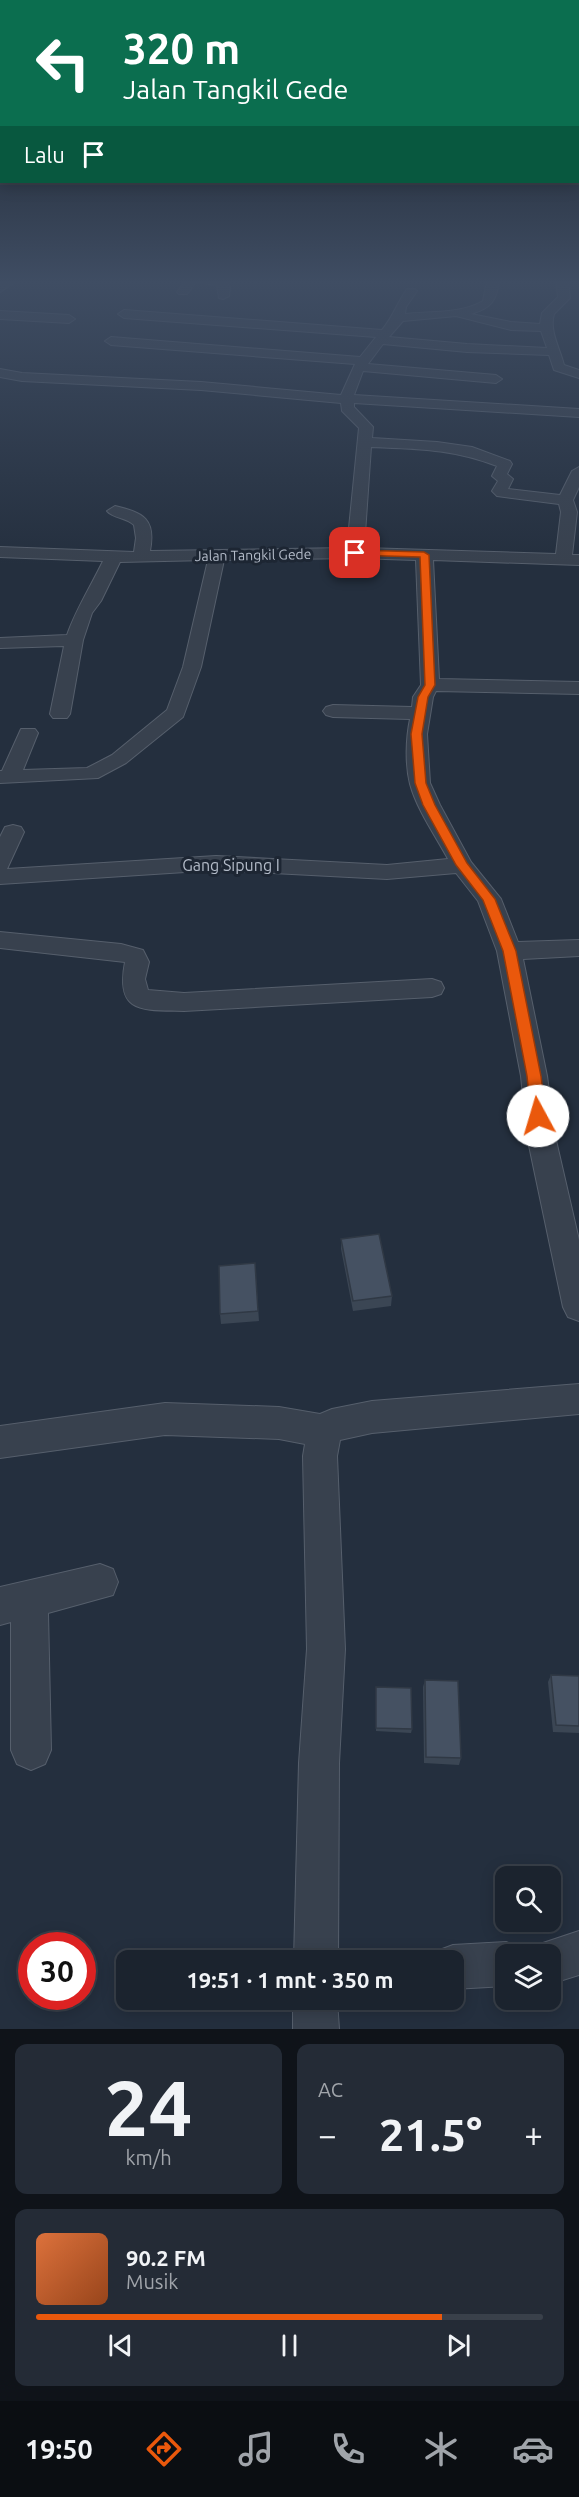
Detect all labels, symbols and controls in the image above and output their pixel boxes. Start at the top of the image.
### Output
icon: left [24,24,102,102]
text: 320 m [123,25,240,72]
text: Jalan Tangkil Gede [123,74,349,104]
icon: arrive [77,138,110,171]
text: Lalu [24,142,65,167]
pin [329,527,380,578]
icon: arrive [338,536,371,569]
street label: Jalan Tangkil Gede [194,546,312,564]
street label: Gang Sipung I [182,856,280,874]
position arrow [506,1084,570,1148]
map controls [495,1866,561,2010]
button: search [495,1866,561,1932]
speed limit sign: 30 [18,1932,96,2010]
button: layers [495,1944,561,2010]
text: 19:51 · 1 mnt · 350 m [186,1967,394,1992]
text: 24 [105,2063,192,2151]
text: AC [318,2078,343,2101]
text: 21.5° [379,2109,482,2160]
text: − [318,2116,337,2153]
text: + [524,2116,543,2153]
text: km/h [125,2146,172,2169]
text: 90.2 FM [126,2245,206,2270]
text: Musik [126,2270,178,2293]
icon: previous [104,2329,137,2362]
icon: pause [273,2329,306,2362]
icon: next [442,2329,475,2362]
icon: directions [143,2428,185,2470]
icon: music [235,2428,277,2470]
icon: phone [327,2428,369,2470]
icon: climate [420,2428,462,2470]
icon: car [512,2428,554,2470]
text: 19:50 [25,2434,93,2464]

